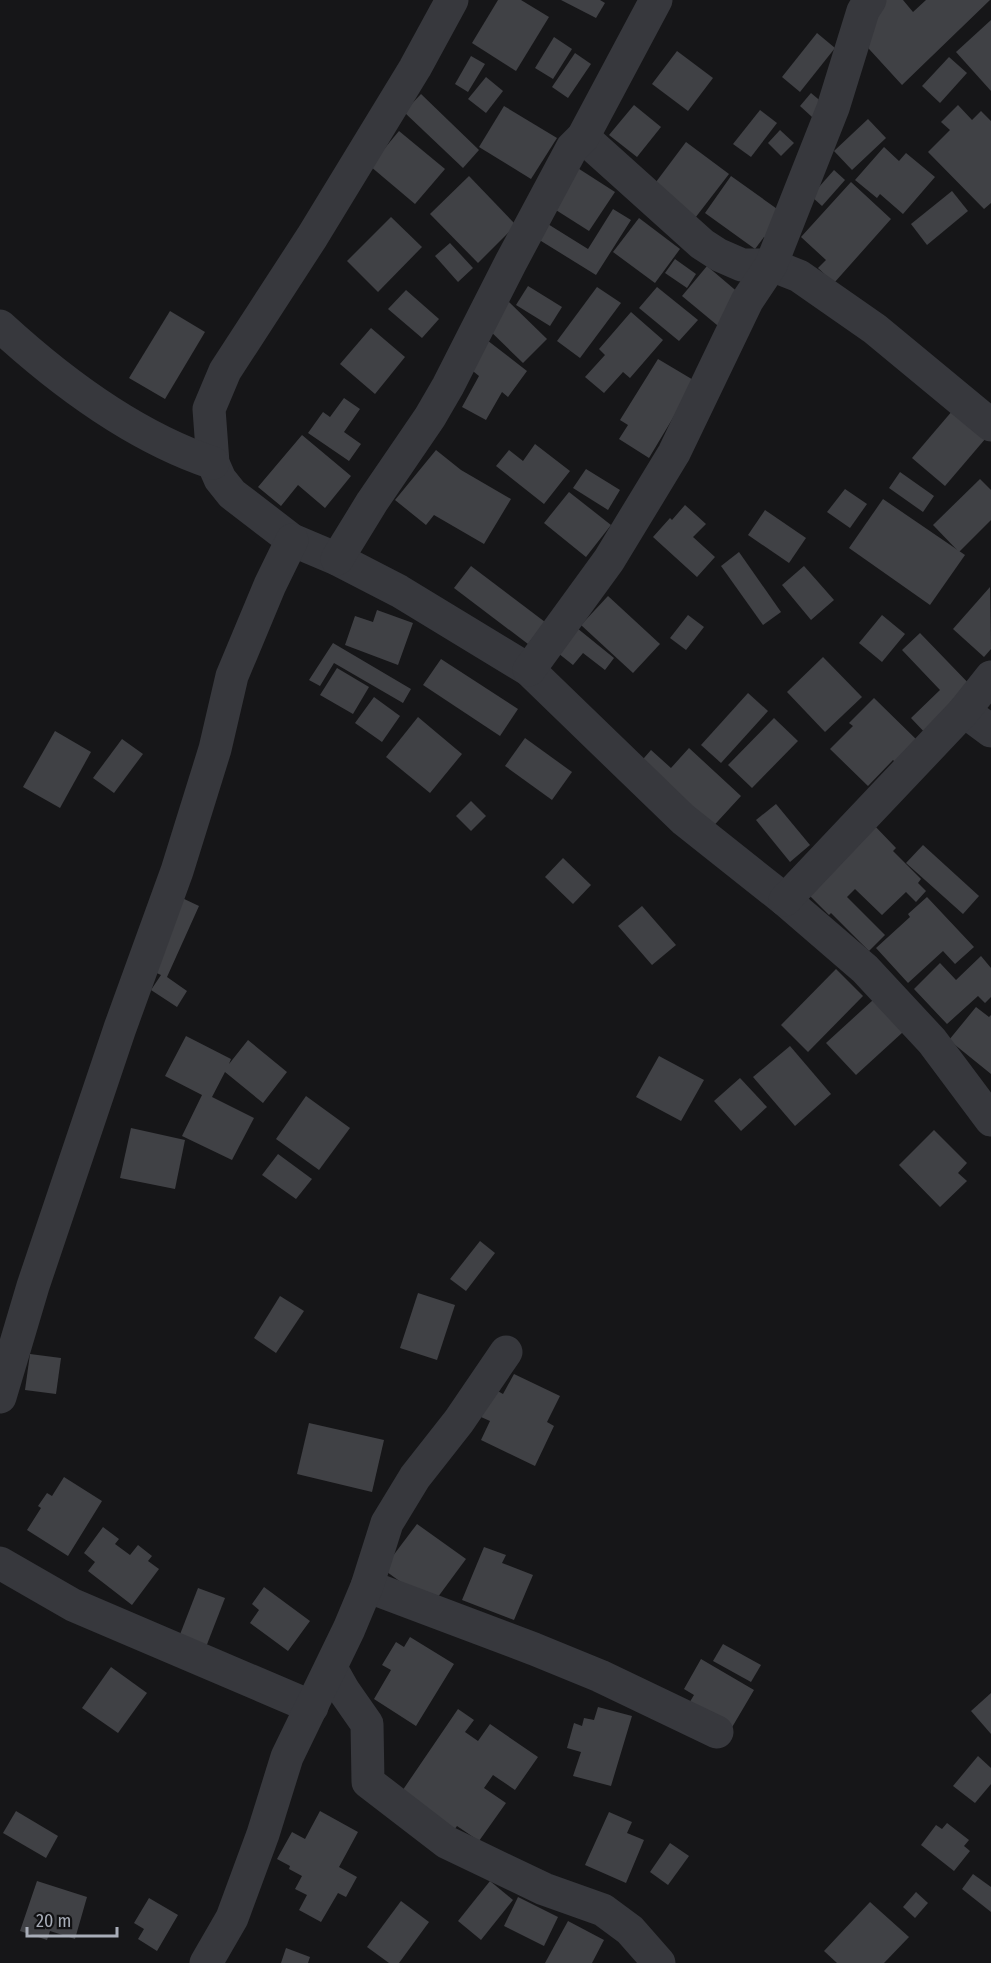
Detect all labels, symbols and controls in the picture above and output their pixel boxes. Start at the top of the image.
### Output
scale bar [27,1900,117,1938]
text: 20 m [36,1910,71,1932]

